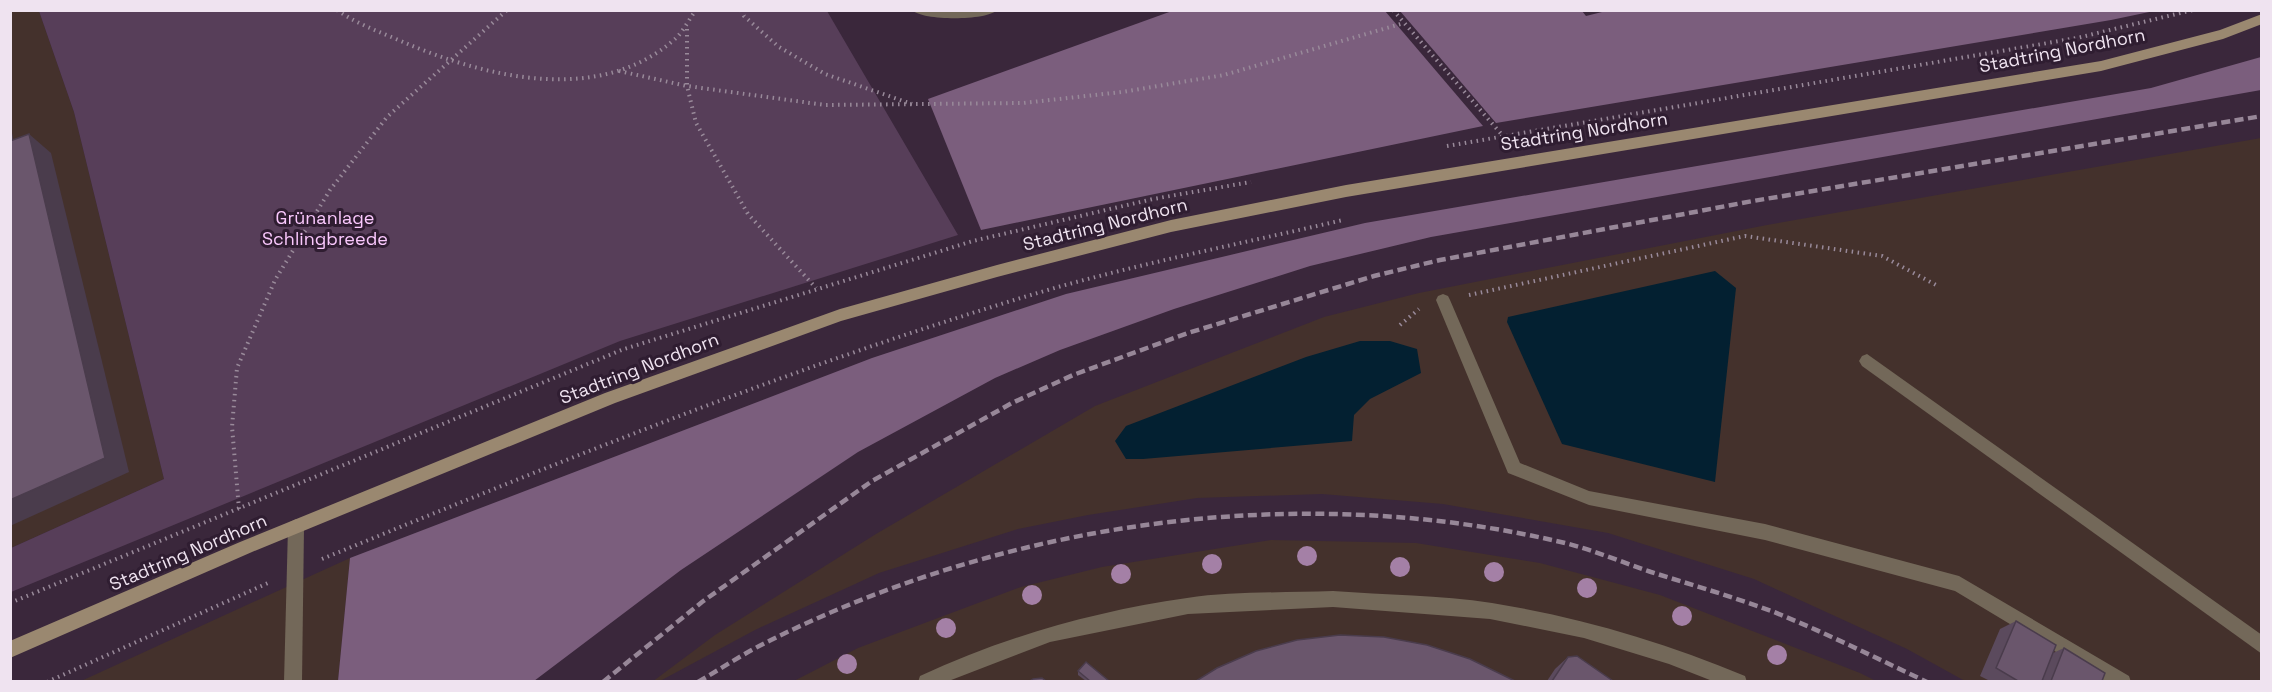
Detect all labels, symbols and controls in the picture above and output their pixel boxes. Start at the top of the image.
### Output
street label: Stadtring Nordhorn [1977,23,2147,77]
street label: Stadtring Nordhorn [1499,106,1669,156]
street label: Stadtring Nordhorn [1020,192,1190,256]
park label: Grünanlage Schlingbreede [262,206,388,250]
street label: Stadtring Nordhorn [556,327,722,409]
street label: Stadtring Nordhorn [106,508,270,596]

